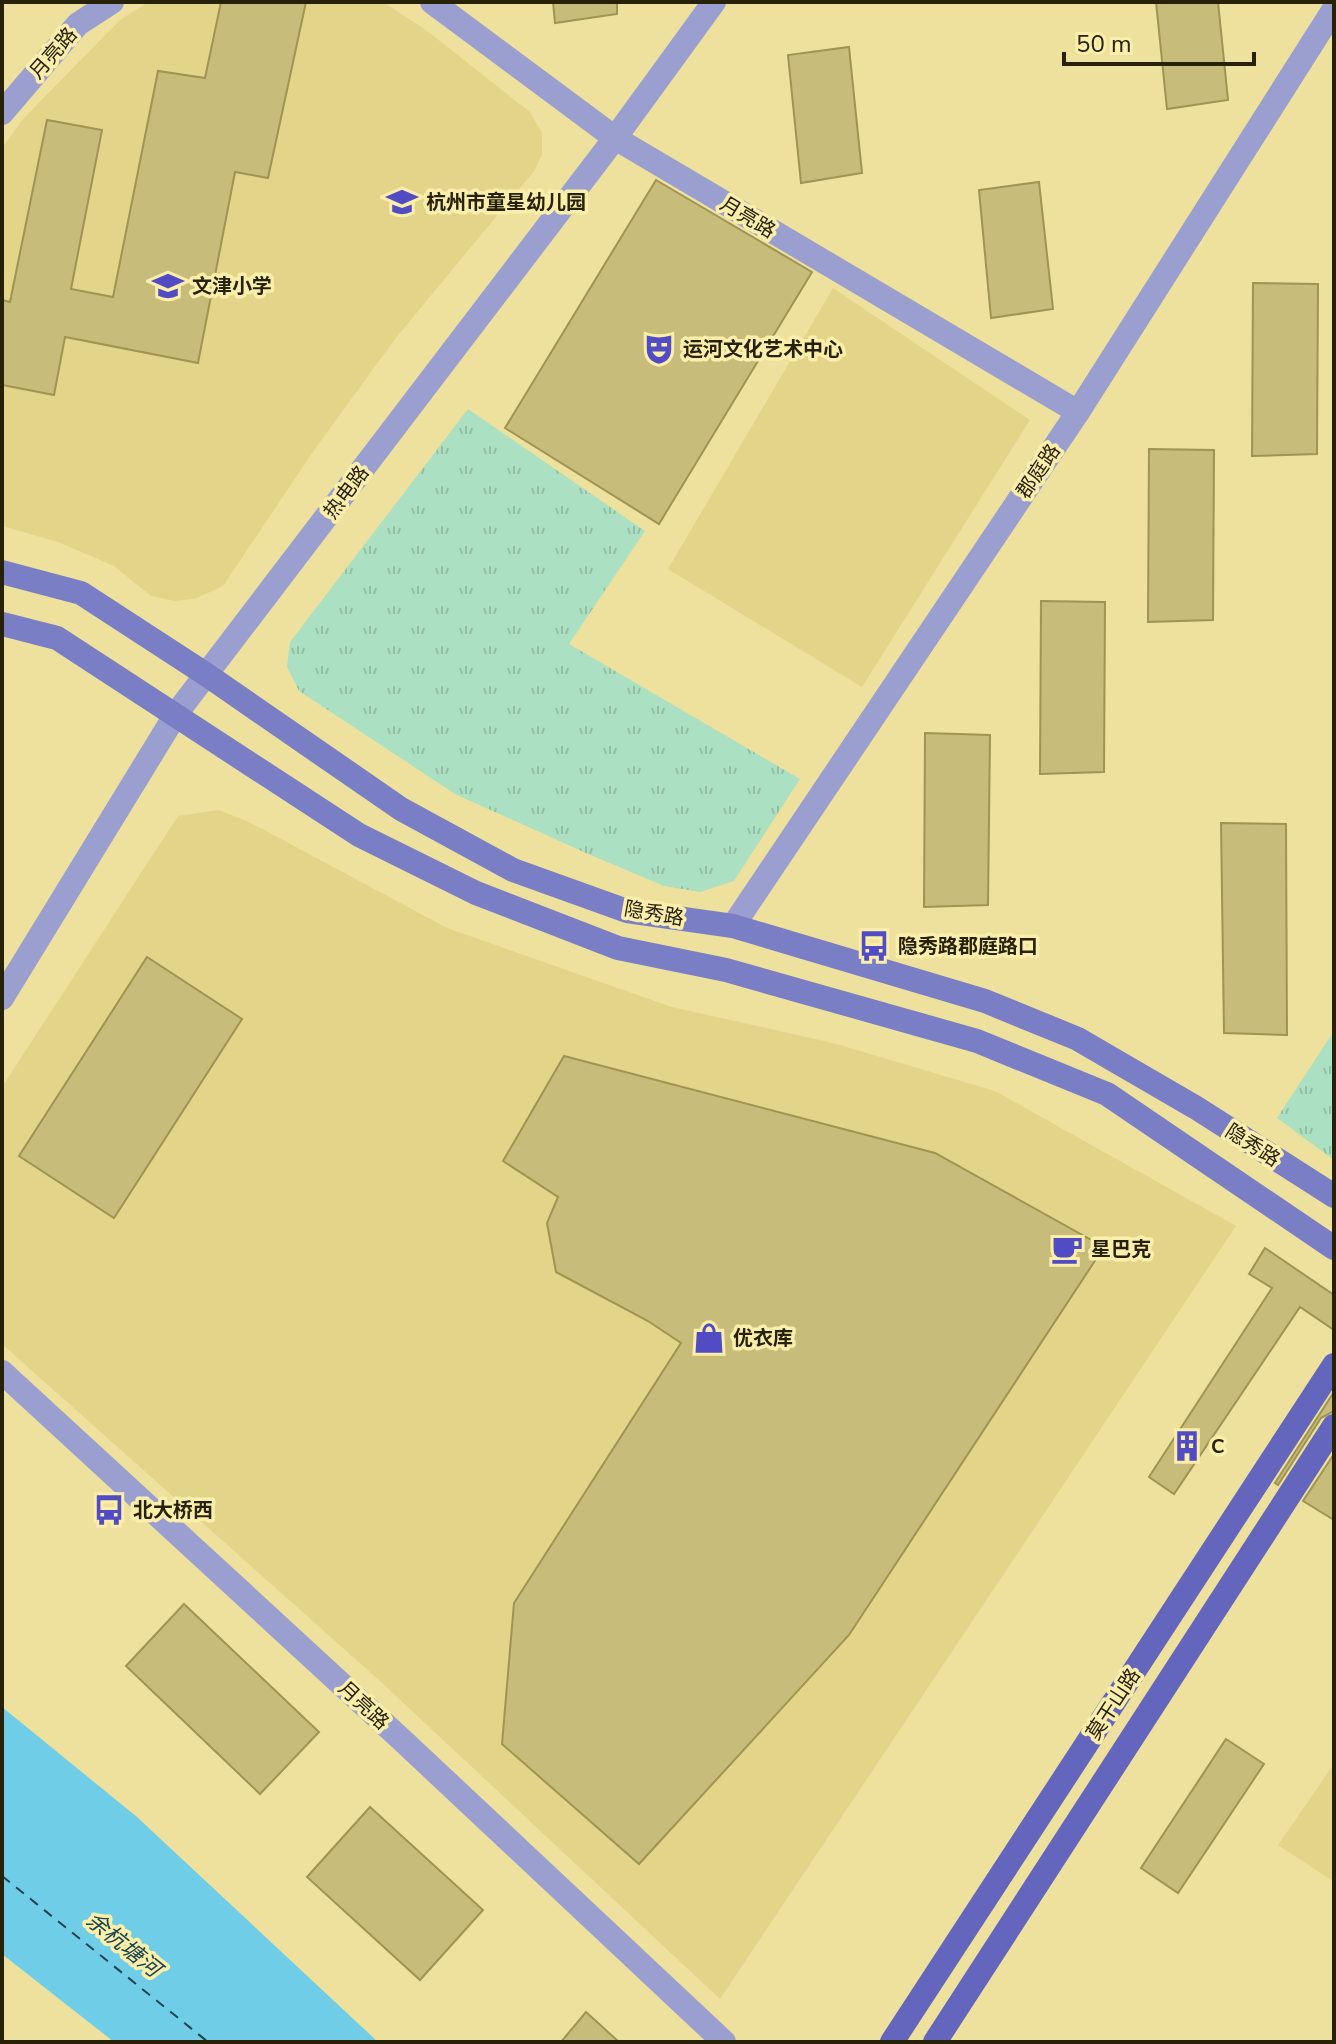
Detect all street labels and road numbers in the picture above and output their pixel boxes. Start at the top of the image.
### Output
street label: 月亮路 [24,22,83,85]
street label: 月亮路 [715,190,780,244]
street label: 郡庭路 [1010,439,1066,504]
street label: 热电路 [318,460,375,524]
street label: 隐秀路 [622,895,686,932]
street label: 隐秀路 [1220,1118,1285,1173]
street label: 莫干山路 [1080,1663,1147,1745]
street label: 月亮路 [333,1675,395,1736]

